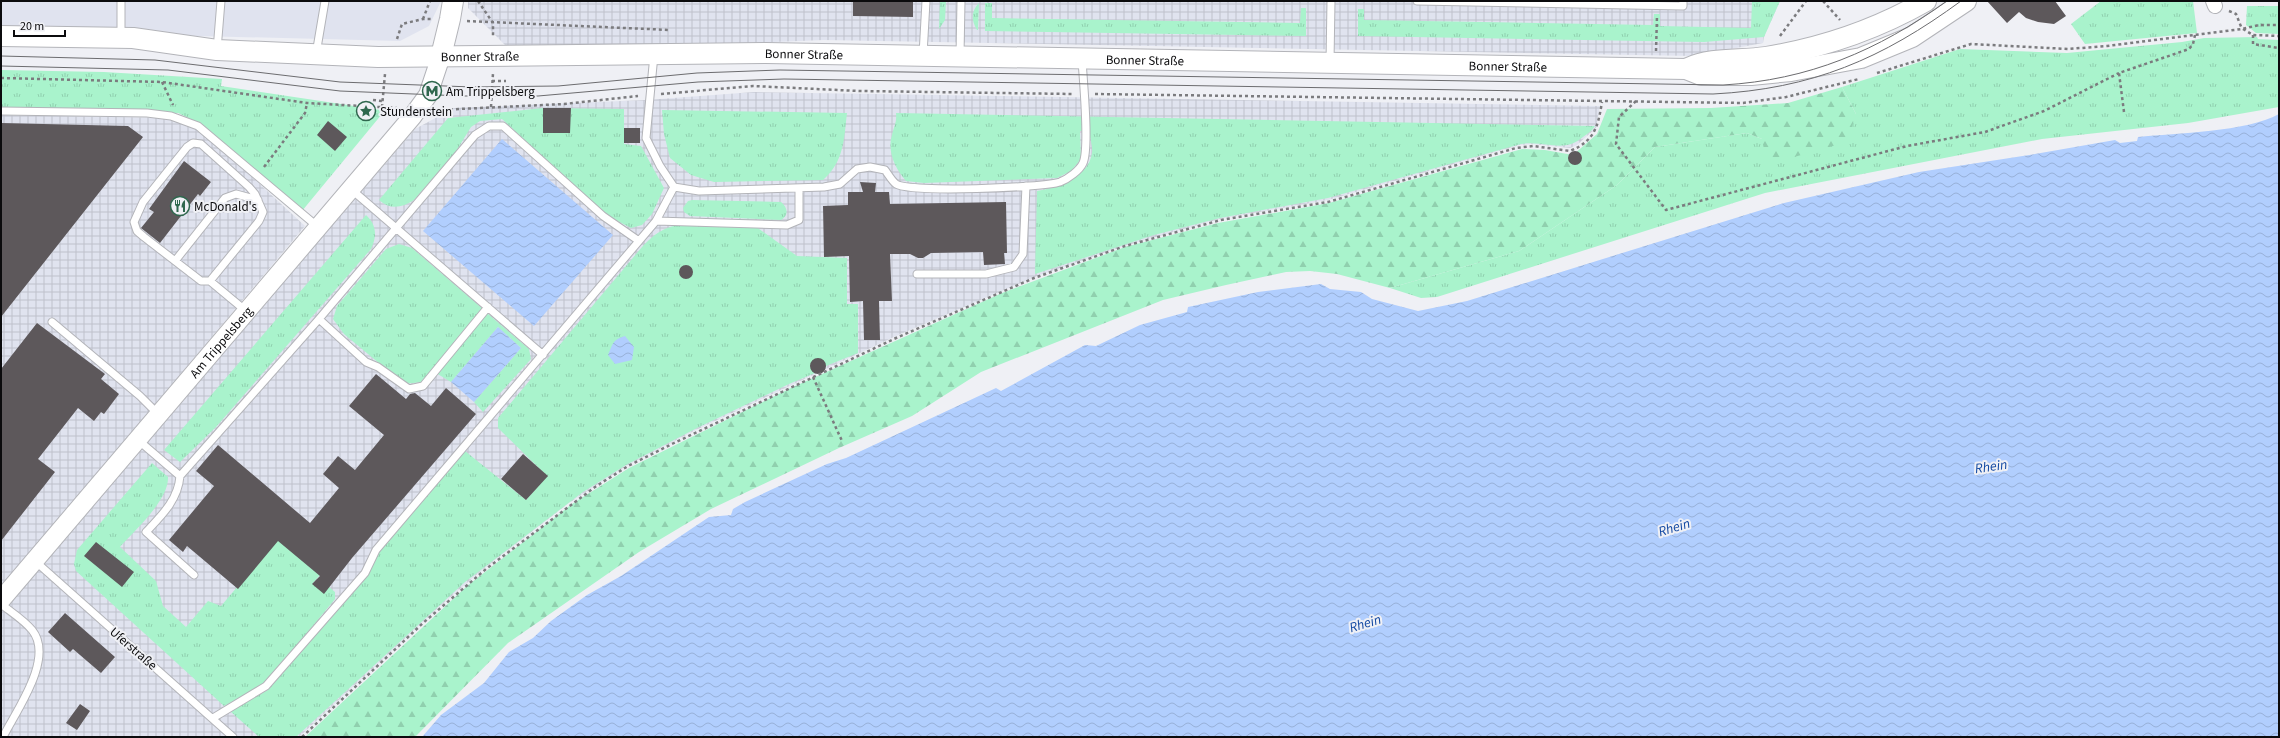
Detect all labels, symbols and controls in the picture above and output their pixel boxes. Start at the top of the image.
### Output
scale bar [14,12,65,38]
text: 20 m [20,18,44,35]
street label: Bonner Straße [765,45,843,64]
street label: Bonner Straße [441,48,519,66]
street label: Bonner Straße [1106,51,1184,70]
street label: Bonner Straße [1469,57,1547,77]
metro station icon: Am Trippelsberg [421,80,443,102]
place label: Am Trippelsberg [446,83,535,101]
place icon: Stundenstein [355,100,377,122]
place label: Stundenstein [380,103,452,121]
restaurant icon: McDonald's [169,195,191,217]
place label: McDonald's [194,198,258,216]
street label: Am Trippelsberg [186,302,257,382]
water label: Rhein [1974,455,2009,479]
water label: Rhein [1656,514,1693,542]
water label: Rhein [1347,610,1384,638]
street label: Uferstraße [106,623,161,674]

